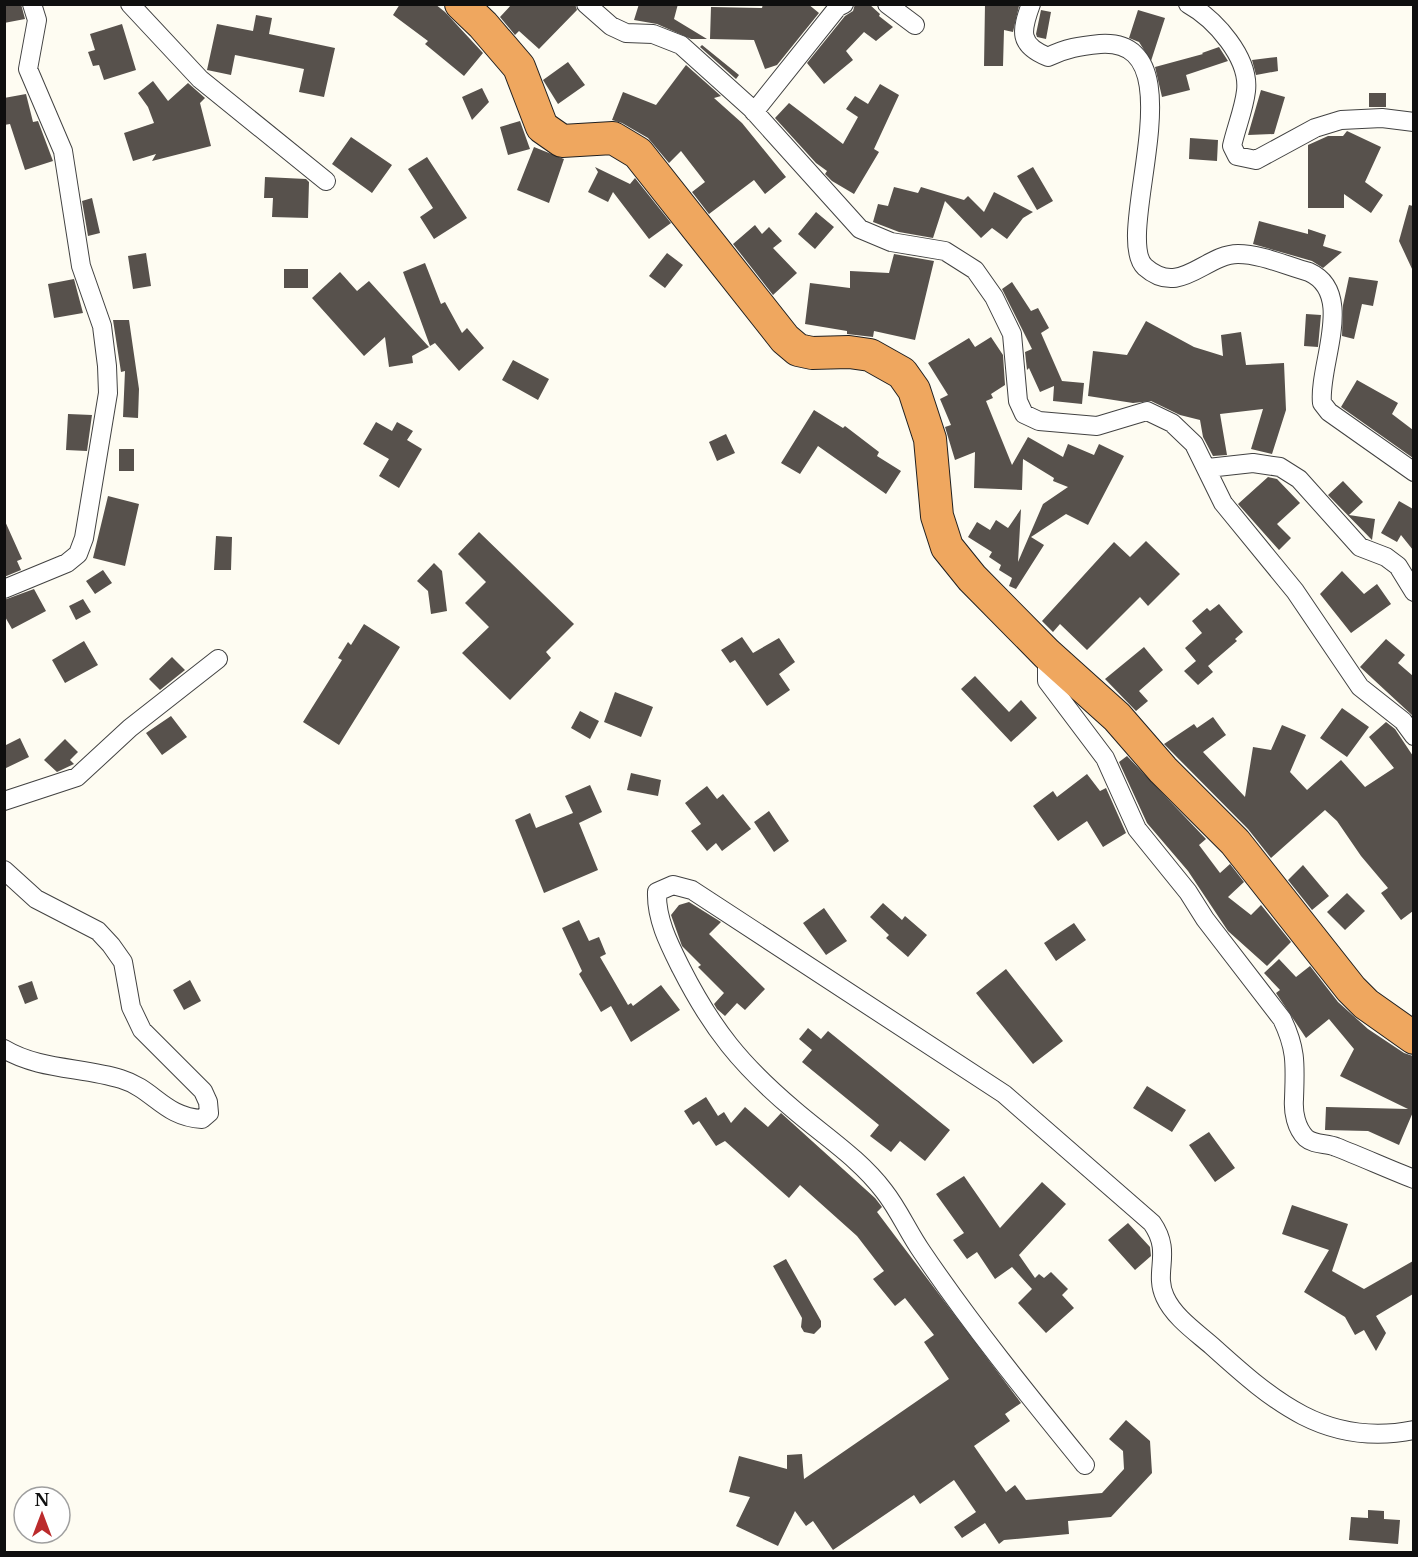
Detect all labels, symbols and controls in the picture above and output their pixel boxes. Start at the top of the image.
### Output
north arrow [12,1485,72,1545]
text: N [34,1490,50,1510]

